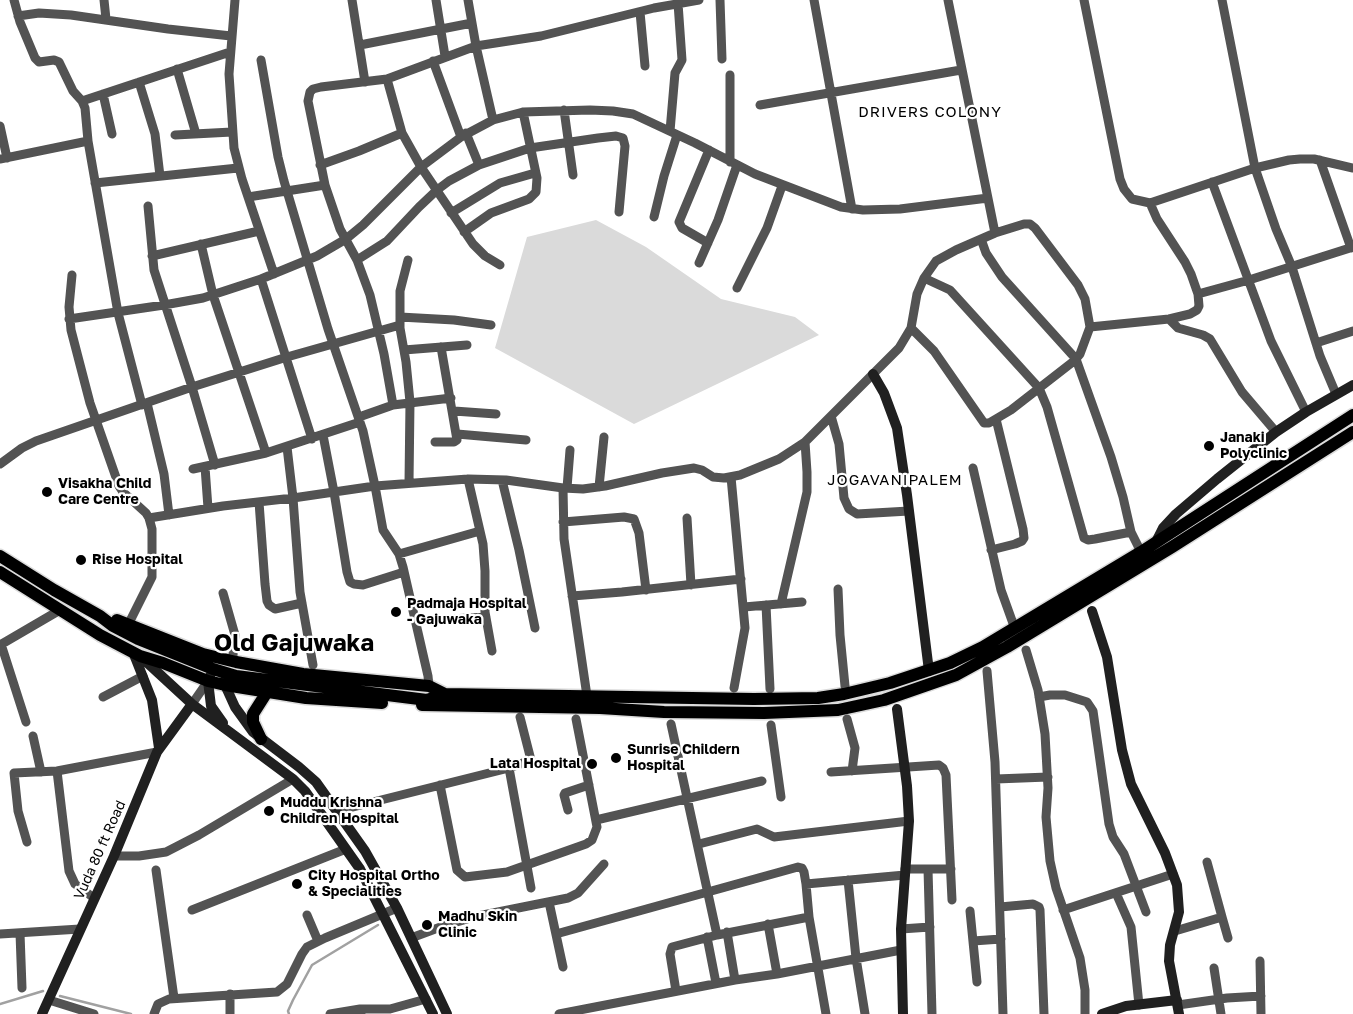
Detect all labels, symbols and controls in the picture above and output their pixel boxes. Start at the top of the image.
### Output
district label: DRIVERS COLONY [856,103,1004,121]
place label: Janaki Polyclinic [1220,430,1287,462]
marker: Janaki Polyclinic [1202,439,1216,453]
district label: JOGAVANIPALEM [826,471,964,489]
place label: Visakha Child Care Centre [58,476,151,508]
marker: Visakha Child Care Centre [40,485,54,499]
place label: Rise Hospital [92,552,183,568]
marker: Rise Hospital [74,553,88,567]
place label: Padmaja Hospital - Gajuwaka [407,596,526,628]
marker: Padmaja Hospital - Gajuwaka [389,605,403,619]
district label: Old Gajuwaka [214,629,374,657]
place label: Sunrise Childern Hospital [627,742,740,774]
marker: Sunrise Childern Hospital [609,751,623,765]
place label: Lata Hospital [490,756,581,772]
marker: Lata Hospital [585,757,599,771]
place label: Muddu Krishna Children Hospital [280,795,399,828]
street label: Vuda 80 ft Road [71,798,129,902]
marker: Muddu Krishna Children Hospital [262,804,276,818]
place label: City Hospital Ortho & Specialities [308,868,440,900]
marker: City Hospital Ortho & Specialities [290,877,304,891]
place label: Madhu Skin Clinic [438,909,517,942]
marker: Madhu Skin Clinic [420,918,434,932]

